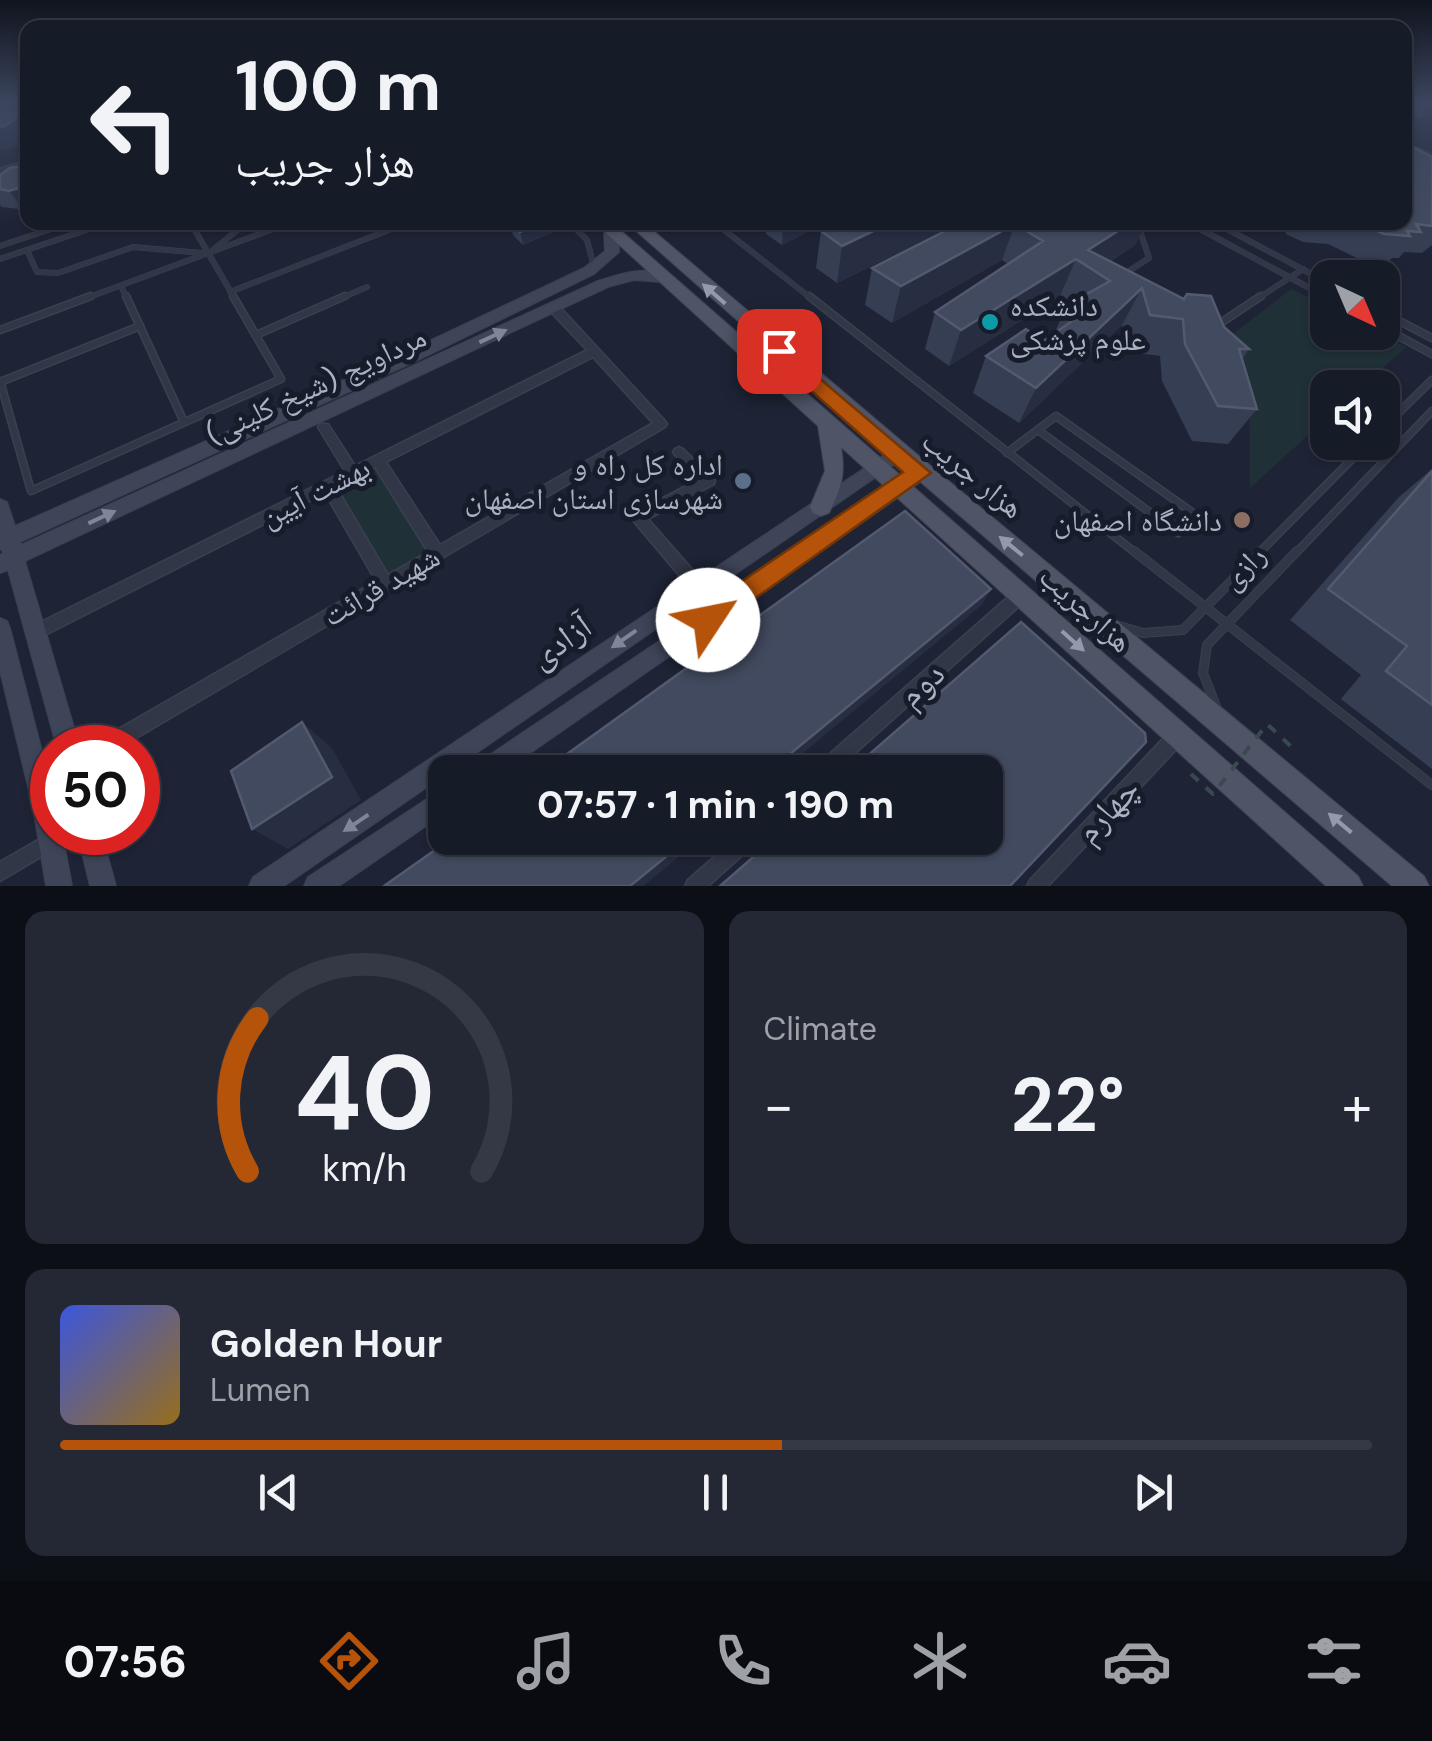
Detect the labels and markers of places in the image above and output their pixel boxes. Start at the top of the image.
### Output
place label: دانشکده علوم پزشکی [1010,286,1146,359]
pin [737,309,822,394]
marker: دانشکده علوم پزشکی [979,311,1001,333]
place label: اداره کل راه و شهرسازی استان اصفهان [465,445,723,518]
marker: اداره کل راه و شهرسازی استان اصفهان [732,470,754,492]
place label: دانشگاه اصفهان [1054,501,1222,540]
marker: دانشگاه اصفهان [1231,509,1253,531]

